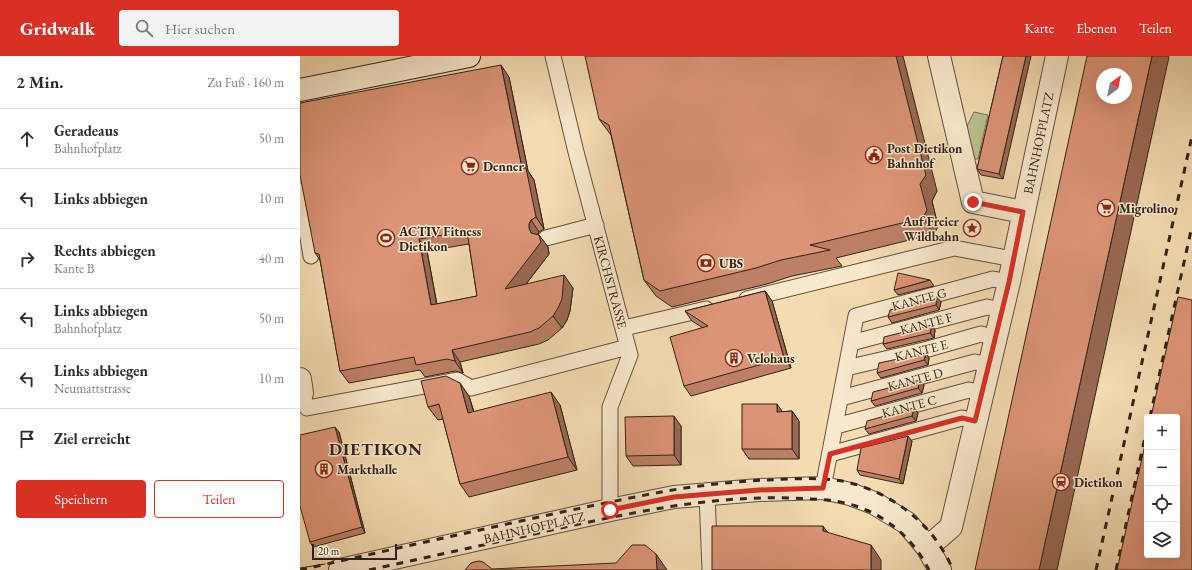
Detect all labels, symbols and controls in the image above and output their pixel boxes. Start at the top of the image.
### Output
search box [119,10,399,46]
text: Gridwalk [20,16,95,41]
icon: search [133,17,155,39]
text: Hier suchen [165,19,235,38]
text: Karte [1025,19,1054,37]
text: Ebenen [1076,19,1117,37]
text: Teilen [1139,19,1172,37]
north arrow [1096,68,1132,104]
text: 2 Min. [16,71,63,93]
text: Zu Fuß · 160 m [207,74,284,91]
street label: BAHNHOFPLATZ [1019,90,1058,196]
text: Geradeaus [54,121,118,140]
icon: ahead [16,128,38,150]
text: 50 m [259,130,284,147]
text: Bahnhofplatz [54,140,121,157]
place label: Post Dietikon Bahnhof [887,140,963,172]
public building icon: Post Dietikon Bahnhof [864,145,884,165]
supermarket icon: Denner [460,156,480,176]
place label: Denner [483,158,525,175]
icon: left [16,188,38,210]
text: Links abbiegen [54,189,148,208]
text: 10 m [259,190,284,207]
route end [964,193,982,211]
supermarket icon: Migrolino [1096,198,1116,218]
place label: Migrolino [1119,200,1175,217]
place label: Auf Freier Wildbahn [902,213,960,245]
place icon: Auf Freier Wildbahn [962,218,982,238]
place label: ACTIV Fitness Dietikon [398,223,482,255]
sports icon: ACTIV Fitness Dietikon [376,228,396,248]
street label: KIRCHSTRASSE [590,234,631,330]
text: Rechts abbiegen [54,241,156,260]
icon: right [16,248,38,270]
text: 40 m [259,250,284,267]
bank icon: UBS [696,253,716,273]
place label: UBS [719,255,743,272]
text: Kante B [54,260,94,277]
street label: KANTE G [890,284,949,315]
text: Links abbiegen [54,301,148,320]
icon: left [16,308,38,330]
street label: KANTE F [898,308,954,339]
text: 50 m [259,310,284,327]
text: Bahnhofplatz [54,320,121,337]
street label: KANTE E [893,336,949,365]
building icon: Velohaus [724,348,744,368]
place label: Velohaus [747,350,795,367]
text: Links abbiegen [54,361,148,380]
street label: KANTE D [886,364,945,395]
icon: left [16,368,38,390]
text: 10 m [259,370,284,387]
text: Neumattstrasse [54,380,131,397]
street label: KANTE C [880,391,938,422]
map controls [1144,414,1180,558]
button: + [1144,414,1180,450]
icon: arrive [16,428,38,450]
text: Ziel erreicht [54,429,130,448]
district label: DIETIKON [329,438,423,460]
button: − [1144,450,1180,486]
building icon: Markthalle [314,459,334,479]
place label: Markthalle [337,461,398,478]
station icon: Dietikon [1051,472,1071,492]
place label: Dietikon [1074,474,1123,491]
button: Speichern [16,480,146,518]
button: Teilen [154,480,284,518]
button: locate [1144,486,1180,522]
route start [601,501,619,519]
street label: BAHNHOFPLATZ [482,508,587,547]
button: layers [1144,522,1180,558]
scale bar [312,542,397,561]
text: 20 m [318,544,339,558]

